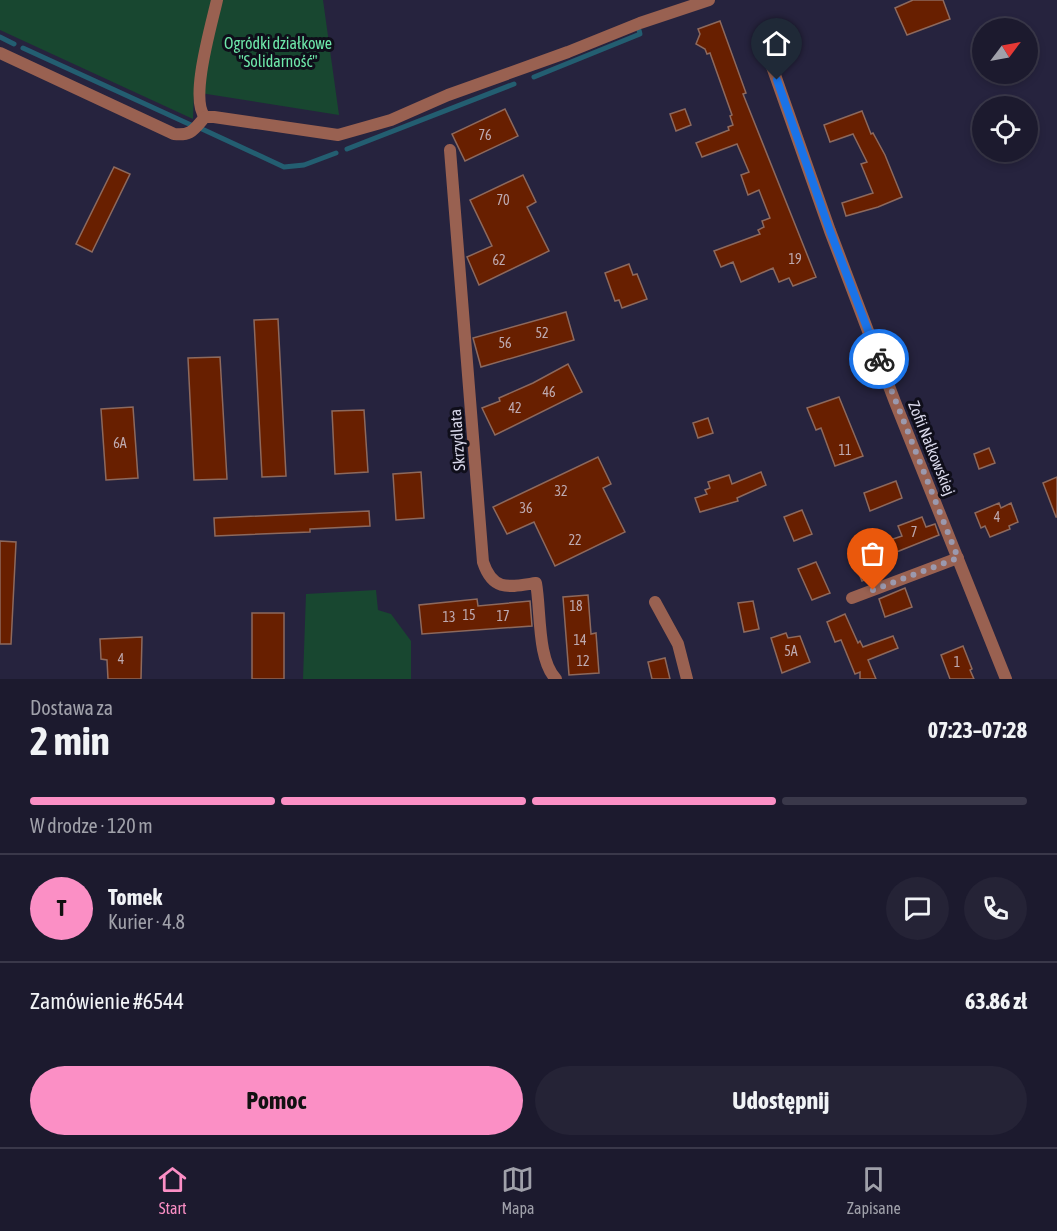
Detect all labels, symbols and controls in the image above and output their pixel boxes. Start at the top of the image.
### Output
pin [751,18,802,80]
north arrow [972,18,1038,84]
map controls [972,18,1038,162]
icon: home [760,27,793,60]
park label: Ogródki działkowe "Solidarność" [224,34,332,70]
button: locate [972,96,1038,162]
house number: 76 [478,127,492,143]
house number: 70 [496,192,510,208]
house number: 19 [788,251,802,267]
house number: 62 [492,252,506,268]
house number: 52 [535,325,549,341]
courier [849,329,909,389]
house number: 56 [498,335,512,351]
icon: bike [863,343,896,376]
house number: 46 [542,384,556,400]
street label: Zofii Nałkowskiej [904,398,959,498]
house number: 42 [508,400,522,416]
street label: Skrzydlata [446,408,469,472]
house number: 6A [113,435,127,451]
house number: 11 [838,442,852,458]
house number: 32 [554,483,568,499]
house number: 36 [519,500,533,516]
house number: 4 [994,509,1001,525]
house number: 7 [911,524,917,540]
pin [847,528,898,590]
house number: 22 [568,532,582,548]
icon: bag [856,537,889,570]
house number: 18 [569,598,583,614]
house number: 15 [462,607,476,623]
house number: 17 [496,608,510,624]
house number: 13 [442,609,456,625]
house number: 14 [573,632,587,648]
house number: 5A [784,643,798,659]
house number: 4 [118,651,125,667]
house number: 12 [576,653,590,669]
house number: 1 [954,654,960,670]
text: Dostawa za [30,696,113,719]
text: 07:23–07:28 [928,717,1027,743]
text: 2 min [30,719,110,763]
text: W drodze · 120 m [30,814,153,837]
button: chat [886,877,949,940]
button: phone [964,877,1027,940]
text: Tomek [108,884,162,910]
text: T [57,895,66,921]
text: Kurier · 4.8 [108,910,185,933]
text: Zamówienie #6544 [30,988,184,1014]
text: 63.86 zł [965,988,1027,1014]
button: Pomoc [30,1066,523,1135]
button: Udostępnij [535,1066,1027,1135]
tab: Start [156,1163,189,1217]
tab: Mapa [501,1163,535,1217]
tab: Zapisane [847,1163,901,1217]

